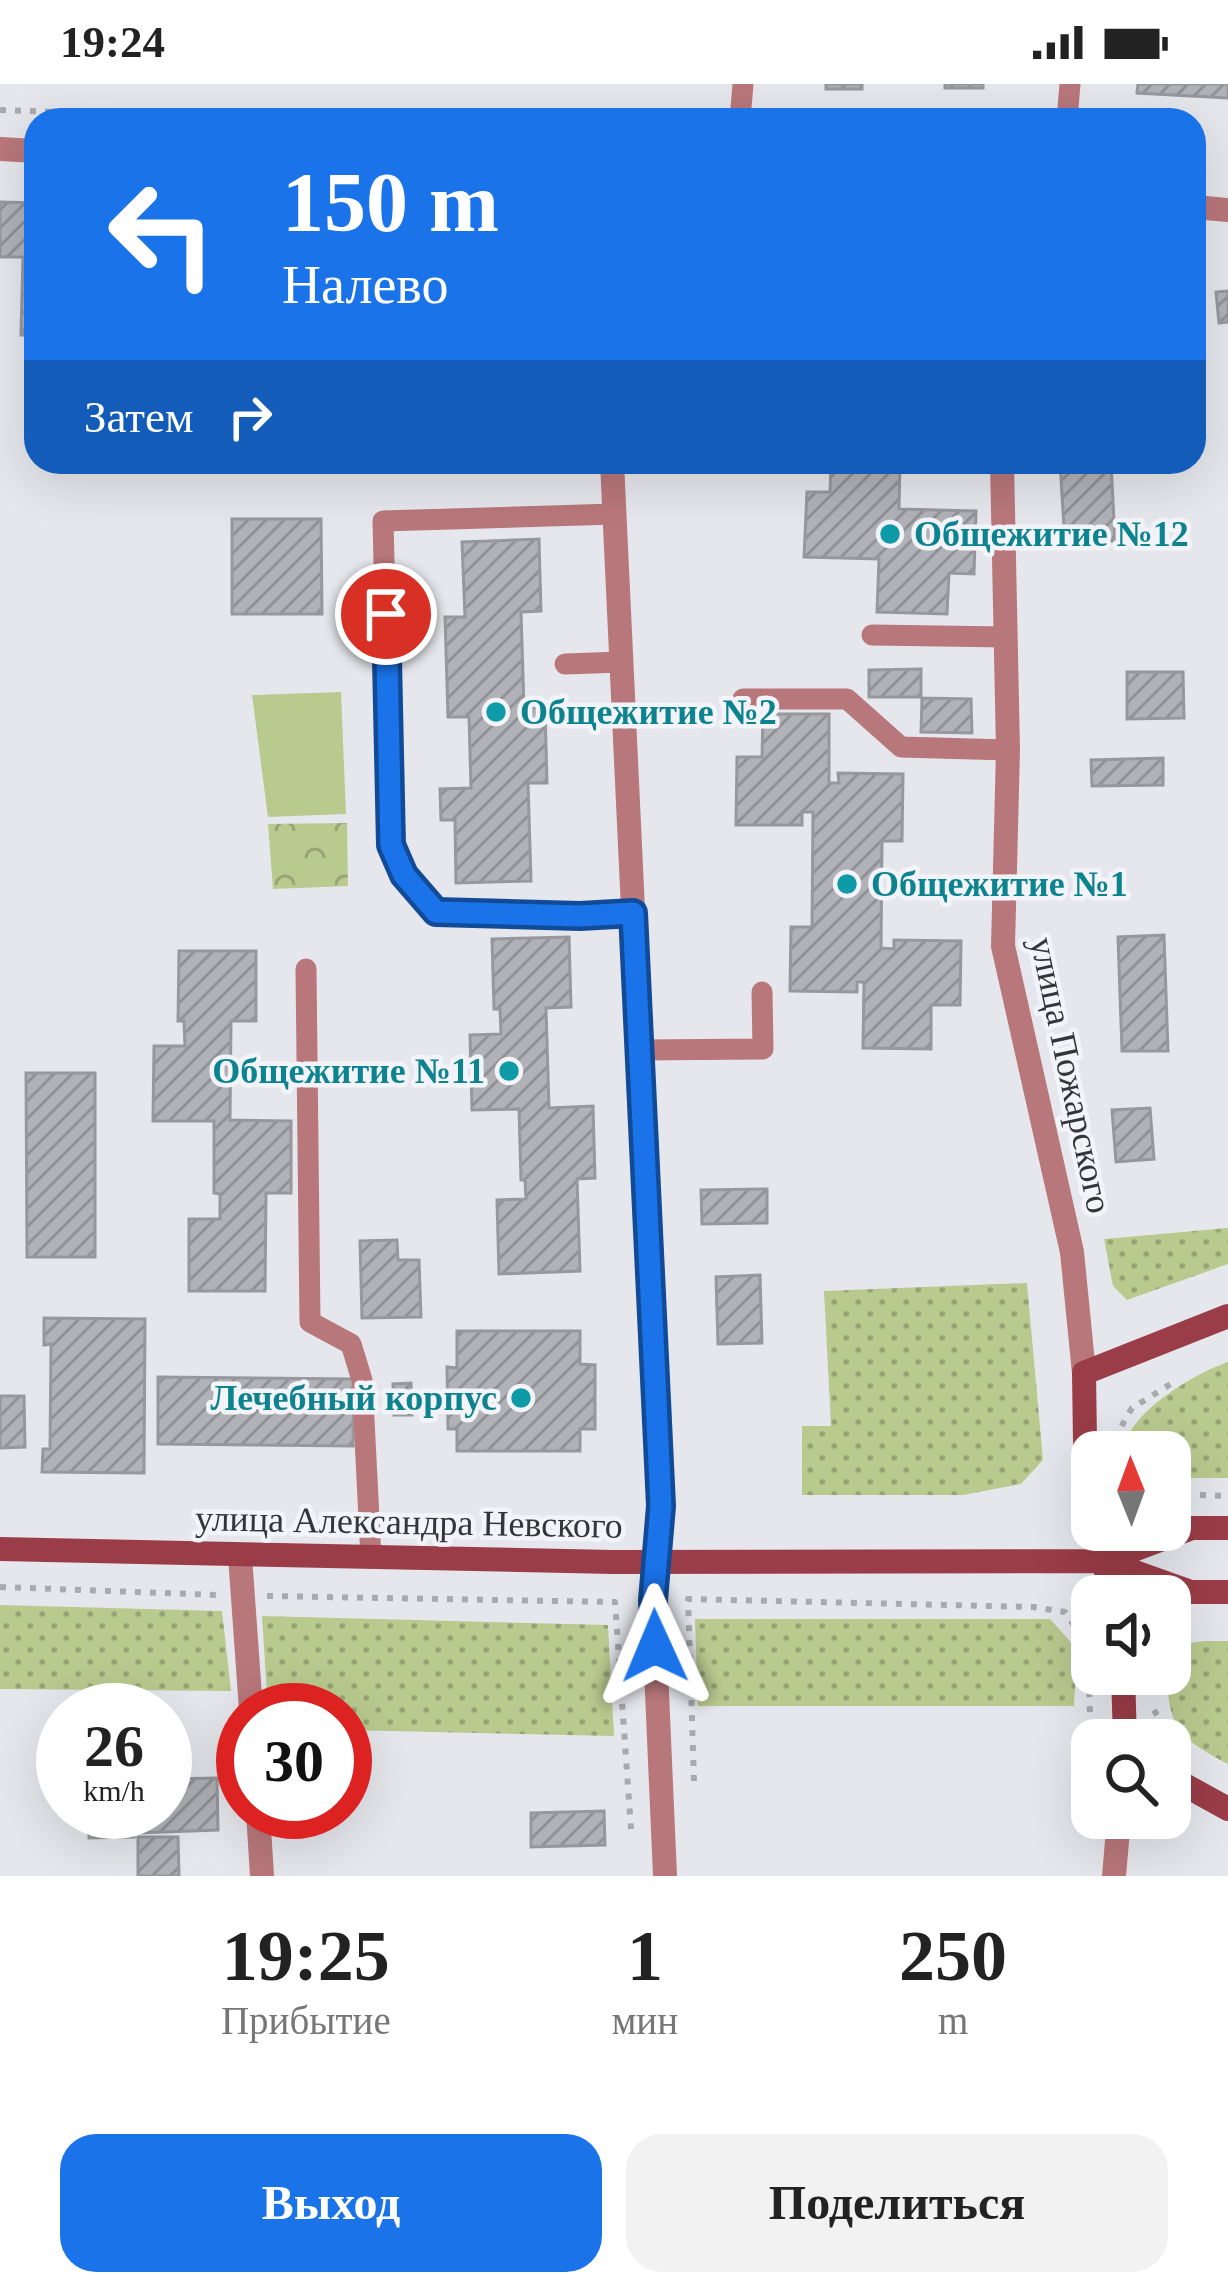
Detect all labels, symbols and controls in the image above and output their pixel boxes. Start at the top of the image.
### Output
text: 19:24 [60,17,165,67]
icon: left [84,156,240,312]
text: 150 m [282,156,499,249]
text: Налево [282,255,448,315]
icon: right [217,384,283,450]
text: Затем [84,392,193,442]
place label: Общежитие №12 [914,514,1189,554]
marker: Общежитие №12 [877,521,903,547]
pin [335,563,437,665]
icon: arrive [353,581,419,647]
place label: Общежитие №2 [520,692,777,732]
marker: Общежитие №2 [483,699,509,725]
place label: Общежитие №1 [871,864,1128,904]
marker: Общежитие №1 [834,871,860,897]
street label: улица Пожарского [1022,933,1120,1217]
place label: Общежитие №11 [212,1051,485,1091]
marker: Общежитие №11 [496,1058,522,1084]
place label: Лечебный корпус [211,1378,497,1418]
marker: Лечебный корпус [508,1385,534,1411]
north arrow [1071,1431,1191,1551]
map controls [1071,1431,1191,1839]
street label: улица Александра Невского [195,1498,623,1546]
button: sound [1071,1575,1191,1695]
position arrow [592,1583,718,1709]
speed limit sign: 30 [216,1683,372,1839]
text: 26 [84,1713,144,1779]
button: search [1071,1719,1191,1839]
text: km/h [83,1774,145,1807]
text: 19:25 [222,1916,390,1996]
text: 1 [627,1916,663,1996]
text: 250 [899,1916,1007,1996]
text: Прибытие [221,1999,391,2042]
text: мин [612,1999,678,2042]
text: m [938,1999,968,2042]
button: Выход [60,2134,602,2272]
button: Поделиться [626,2134,1168,2272]

